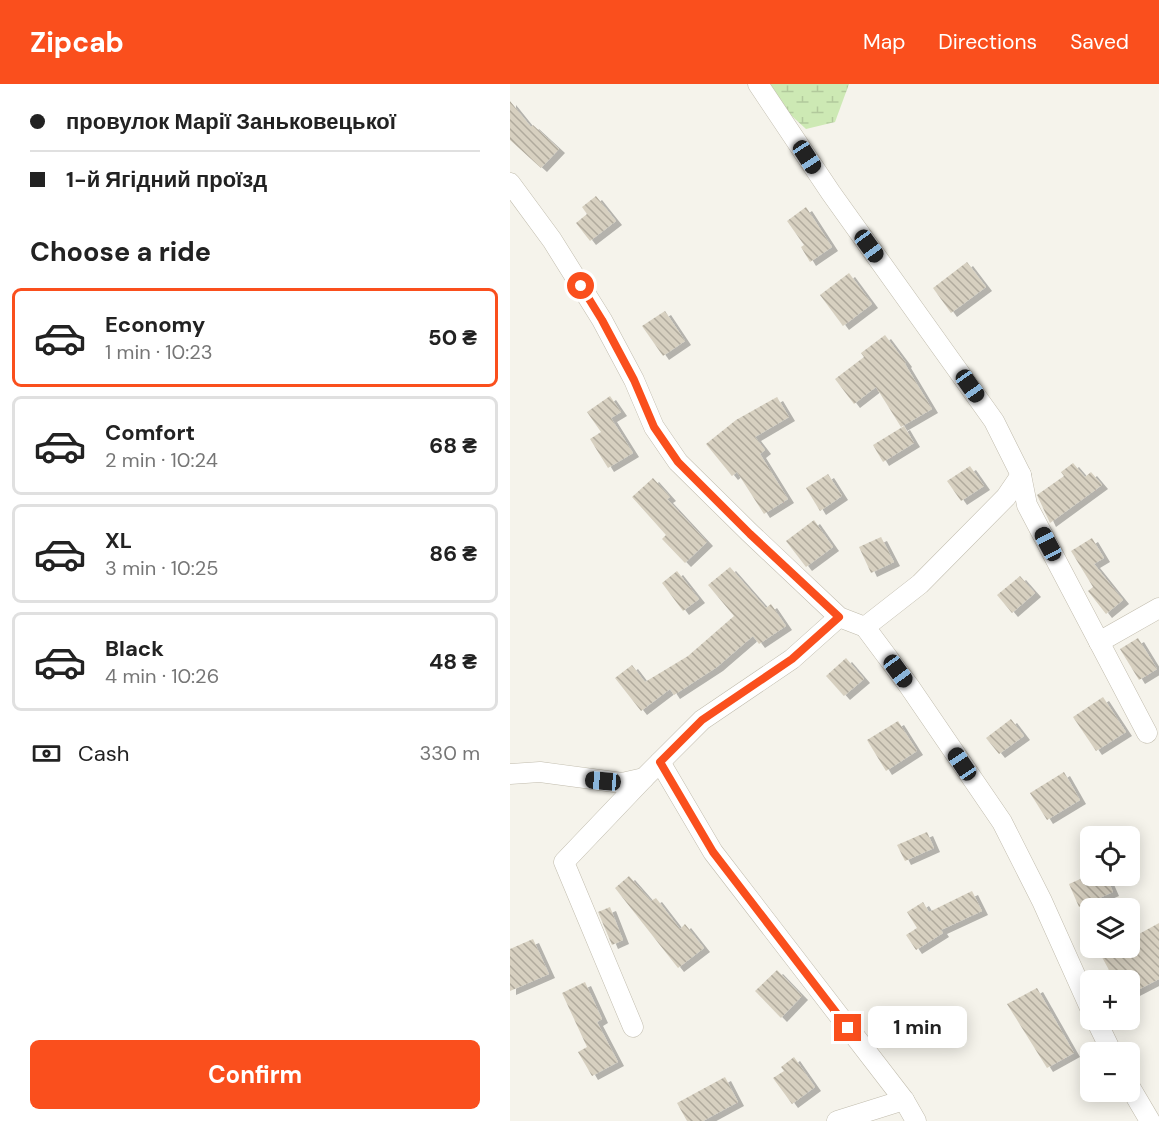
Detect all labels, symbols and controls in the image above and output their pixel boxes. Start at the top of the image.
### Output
text: Zipcab [30,24,124,61]
text: Map [863,28,905,56]
text: Directions [938,28,1037,56]
text: Saved [1070,28,1129,56]
text: провулок Марії Заньковецької [66,107,396,136]
car [790,137,824,177]
text: 1-й Ягідний проїзд [66,165,267,194]
car [851,226,887,266]
text: Choose a ride [30,234,211,269]
route start [567,272,594,299]
text: Economy [105,310,205,339]
icon: car [33,311,87,365]
text: 50 ₴ [428,323,477,352]
text: 1 min · 10:23 [105,339,213,365]
car [952,366,988,406]
text: Comfort [105,418,195,447]
icon: car [33,419,87,473]
text: 68 ₴ [429,431,477,460]
text: 2 min · 10:24 [105,447,218,473]
car [1032,524,1064,564]
text: XL [105,526,132,555]
icon: car [33,527,87,581]
text: 86 ₴ [429,539,477,568]
text: 3 min · 10:25 [105,555,219,581]
text: Black [105,634,164,663]
icon: car [33,635,87,689]
text: 48 ₴ [429,647,477,676]
car [880,651,916,691]
text: 4 min · 10:26 [105,663,219,689]
icon: cash [30,737,63,770]
text: Cash [78,739,129,768]
text: 330 m [420,740,480,766]
car [944,744,980,784]
car [584,770,622,792]
map controls [1080,826,1140,1102]
button: locate [1080,826,1140,886]
button: layers [1080,898,1140,958]
button: + [1080,970,1140,1030]
callout: 1 min [869,1007,968,1049]
route end [834,1014,861,1041]
text: 1 min [893,1014,942,1040]
button: Confirm [30,1040,480,1109]
button: − [1080,1042,1140,1102]

